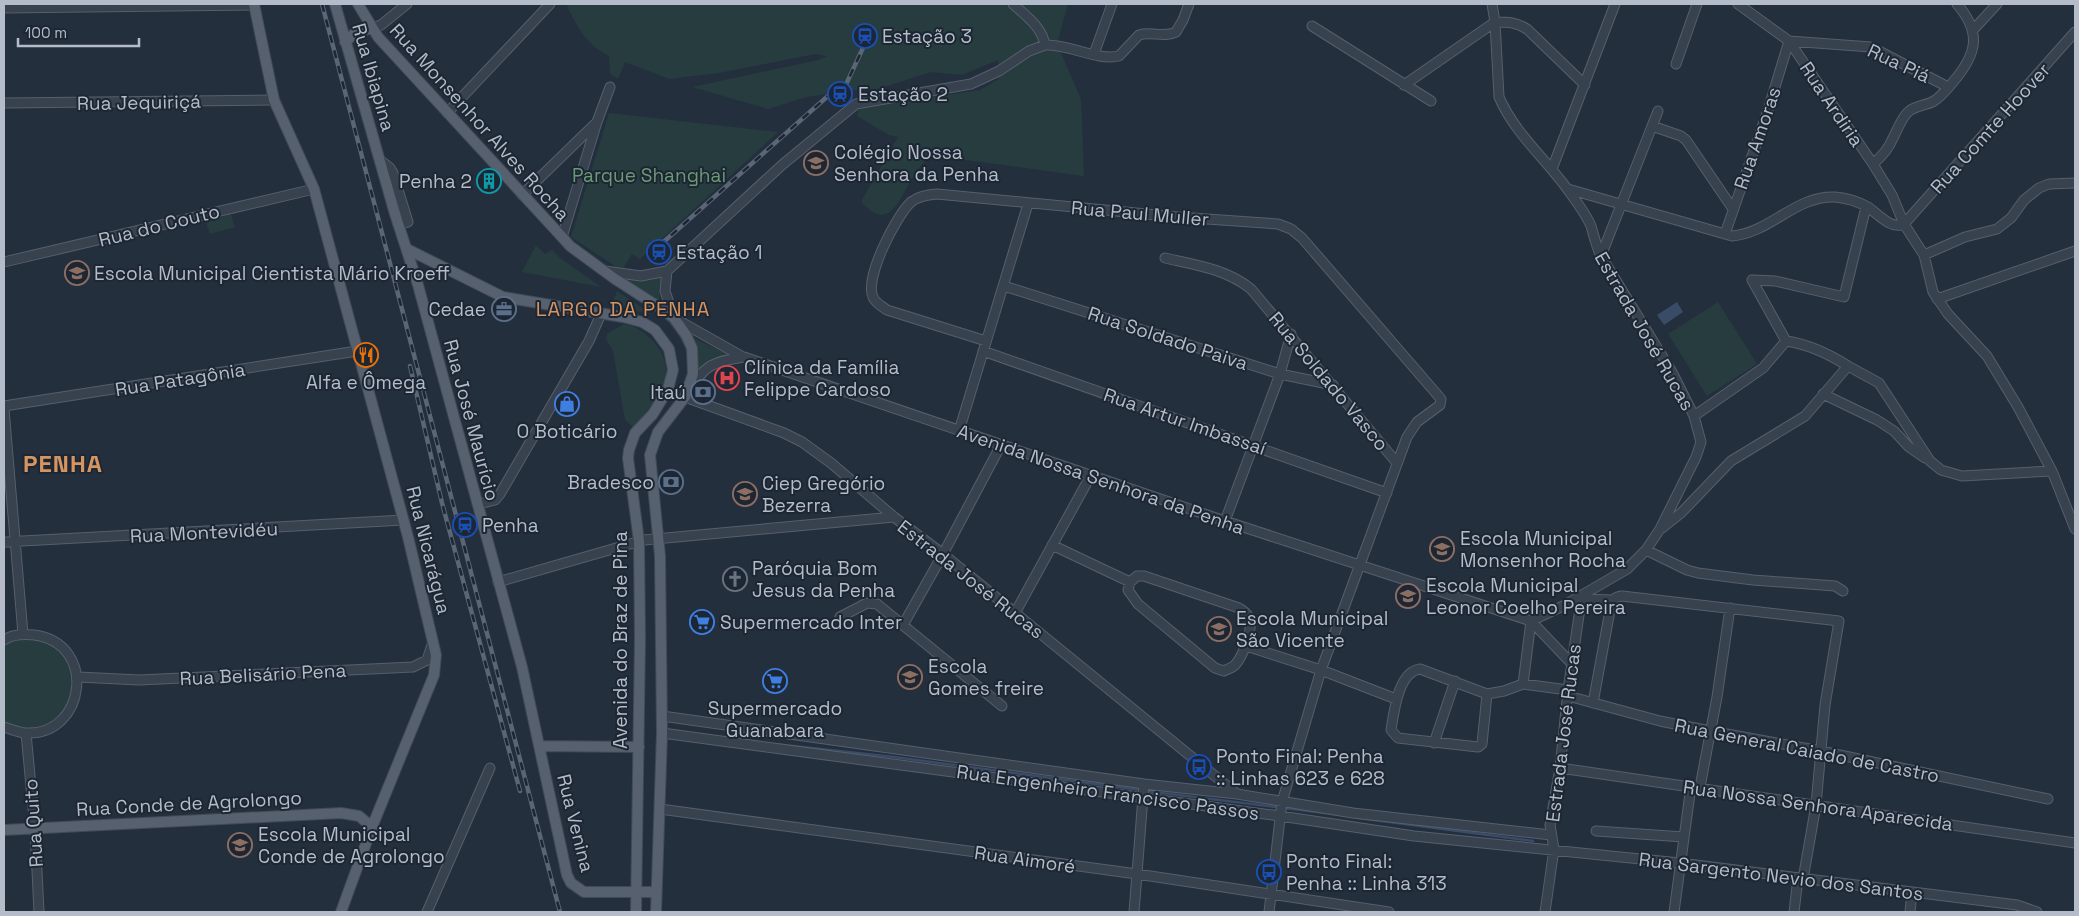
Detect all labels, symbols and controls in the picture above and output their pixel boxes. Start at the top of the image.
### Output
scale bar [18,15,139,47]
street label: Rua Monsenhor Alves Rocha [384,18,575,226]
street label: Rua Ibiapina [346,20,401,134]
text: 100 m [25,23,67,42]
station icon: Estação 3 [852,23,878,49]
place label: Estação 3 [882,24,972,49]
street label: Rua Piá [1863,38,1934,89]
street label: Rua Ardiria [1794,57,1869,152]
street label: Rua Comte Hoover [1925,58,2056,199]
station icon: Estação 2 [827,81,853,107]
place label: Estação 2 [858,82,948,107]
street label: Rua Amoras [1728,84,1787,193]
street label: Rua Jequiriçá [77,89,201,116]
place label: Colégio Nossa Senhora da Penha [834,140,999,187]
school or university icon: Colégio Nossa Senhora da Penha [803,150,829,176]
park label: Parque Shanghai [572,163,726,188]
building icon: Penha 2 [476,168,502,194]
place label: Penha 2 [399,169,472,194]
street label: Rua Paul Muller [1070,195,1210,232]
street label: Rua do Couto [96,198,222,253]
station icon: Estação 1 [646,239,672,265]
place label: Estação 1 [676,240,762,265]
street label: Estrada José Rucas [1589,247,1700,415]
school or university icon: Escola Municipal Cientista Mário Kroeff [64,260,90,286]
place label: Escola Municipal Cientista Mário Kroeff [94,261,450,286]
office icon: Cedae [491,296,517,322]
district label: LARGO DA PENHA [536,296,710,322]
place label: Cedae [428,297,486,322]
street label: Rua Soldado Paiva [1085,301,1251,376]
street label: Rua Soldado Vasco [1263,307,1394,456]
street label: Rua José Maurício [438,337,505,504]
restaurant icon: Alfa e Ômega [353,342,379,368]
place label: Clínica da Família Felippe Cardoso [744,355,899,402]
street label: Rua Patagônia [113,357,247,402]
hospital icon: Clínica da Família Felippe Cardoso [714,365,740,391]
place label: Alfa e Ômega [306,370,426,395]
bank icon: Itaú [690,379,716,405]
place label: Itaú [650,380,686,405]
street label: Rua Artur Imbassaí [1100,382,1270,461]
shop icon: O Boticário [554,391,580,417]
street label: Avenida Nossa Senhora da Penha [954,418,1248,541]
place label: O Boticário [517,419,617,444]
district label: PENHA [23,448,103,479]
bank icon: Bradesco [658,469,684,495]
place label: Bradesco [567,470,654,495]
place label: Ciep Gregório Bezerra [762,471,885,518]
school or university icon: Ciep Gregório Bezerra [732,481,758,507]
street label: Rua Nicarágua [401,483,457,617]
station icon: Penha [452,512,478,538]
place label: Penha [482,513,539,538]
street label: Estrada José Rucas [892,514,1049,644]
street label: Rua Montevidéu [129,516,279,549]
place label: Escola Municipal Monsenhor Rocha [1460,526,1626,573]
street label: Avenida do Braz de Pina [608,531,633,749]
school or university icon: Escola Municipal Monsenhor Rocha [1429,536,1455,562]
place label: Paróquia Bom Jesus da Penha [752,556,895,603]
church icon: Paróquia Bom Jesus da Penha [722,566,748,592]
place label: Escola Municipal Leonor Coelho Pereira [1426,573,1626,620]
school or university icon: Escola Municipal Leonor Coelho Pereira [1395,583,1421,609]
place label: Escola Municipal São Vicente [1236,606,1388,653]
supermarket icon: Supermercado Inter [689,609,715,635]
place label: Supermercado Inter [720,610,902,635]
school or university icon: Escola Municipal São Vicente [1206,616,1232,642]
street label: Estrada José Rucas [1540,643,1587,824]
place label: Escola Gomes freire [928,654,1044,701]
street label: Rua Belisário Pena [179,658,347,691]
school or university icon: Escola Gomes freire [897,664,923,690]
supermarket icon: Supermercado Guanabara [762,668,788,694]
place label: Supermercado Guanabara [708,696,842,743]
street label: Rua General Caiado de Castro [1672,713,1941,788]
place label: Ponto Final: Penha :: Linhas 623 e 628 [1216,744,1385,791]
bus stop icon: Ponto Final: Penha :: Linhas 623 e 628 [1186,754,1212,780]
street label: Rua Engenheiro Francisco Passos [955,759,1261,826]
street label: Rua Venina [551,771,600,875]
street label: Rua Nossa Senhora Aparecida [1681,774,1955,837]
street label: Rua Quito [18,778,49,868]
street label: Rua Conde de Agrolongo [75,785,303,822]
place label: Escola Municipal Conde de Agrolongo [258,822,445,869]
school or university icon: Escola Municipal Conde de Agrolongo [227,832,253,858]
street label: Rua Aimoré [973,840,1077,879]
street label: Rua Sargento Nevio dos Santos [1637,847,1925,906]
place label: Ponto Final: Penha :: Linha 313 [1286,849,1447,896]
bus stop icon: Ponto Final: Penha :: Linha 313 [1256,859,1282,885]

